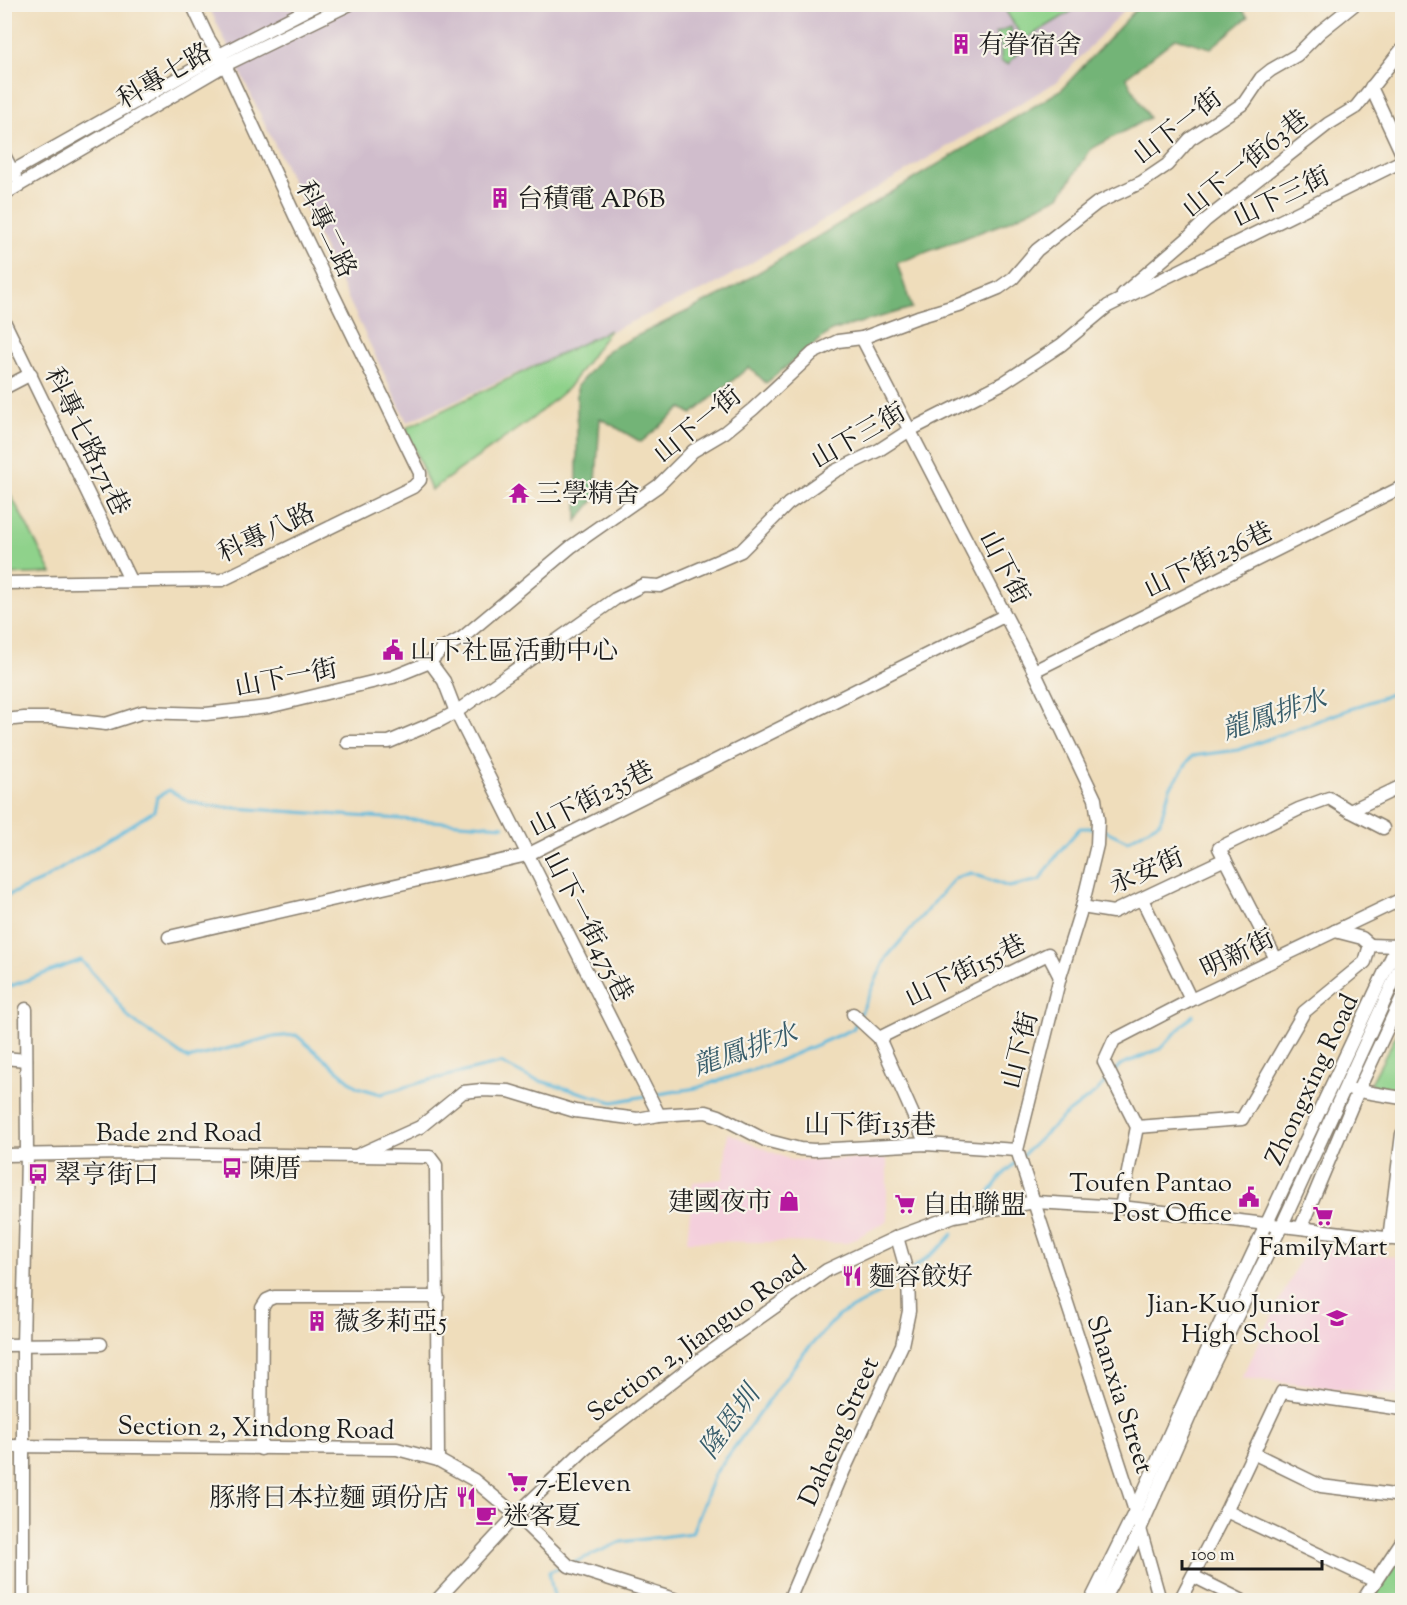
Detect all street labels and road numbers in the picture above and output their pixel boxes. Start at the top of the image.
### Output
street label: 科專七路 [111,35,220,119]
street label: 山下一街 [1126,81,1231,175]
street label: 山下一街63巷 [1175,102,1318,228]
street label: 山下三街 [1227,159,1337,238]
street label: 科專二路 [285,175,364,285]
street label: 科專七路171巷 [34,362,138,522]
street label: 山下一街 [647,379,751,473]
street label: 山下三街 [805,395,914,479]
street label: 科專八路 [212,496,322,573]
street label: 山下街236巷 [1138,514,1280,608]
street label: 山下街 [969,525,1037,611]
street label: 山下一街 [232,651,341,708]
street label: 山下街235巷 [523,753,661,847]
street label: 永安街 [1104,840,1190,905]
street label: 山下一街475巷 [533,845,641,1009]
street label: 明新街 [1195,922,1281,989]
street label: 山下街155巷 [899,927,1033,1018]
street label: Zhongxing Road [1257,988,1369,1172]
street label: 山下街 [994,1008,1049,1093]
street label: 山下街135巷 [804,1108,936,1145]
street label: Bade 2nd Road [96,1116,262,1153]
street label: Section 2, Jianguo Road [580,1248,815,1432]
street label: Shanxia Street [1076,1311,1162,1479]
street label: Daheng Street [791,1351,890,1513]
street label: Section 2, Xindong Road [117,1409,395,1450]

